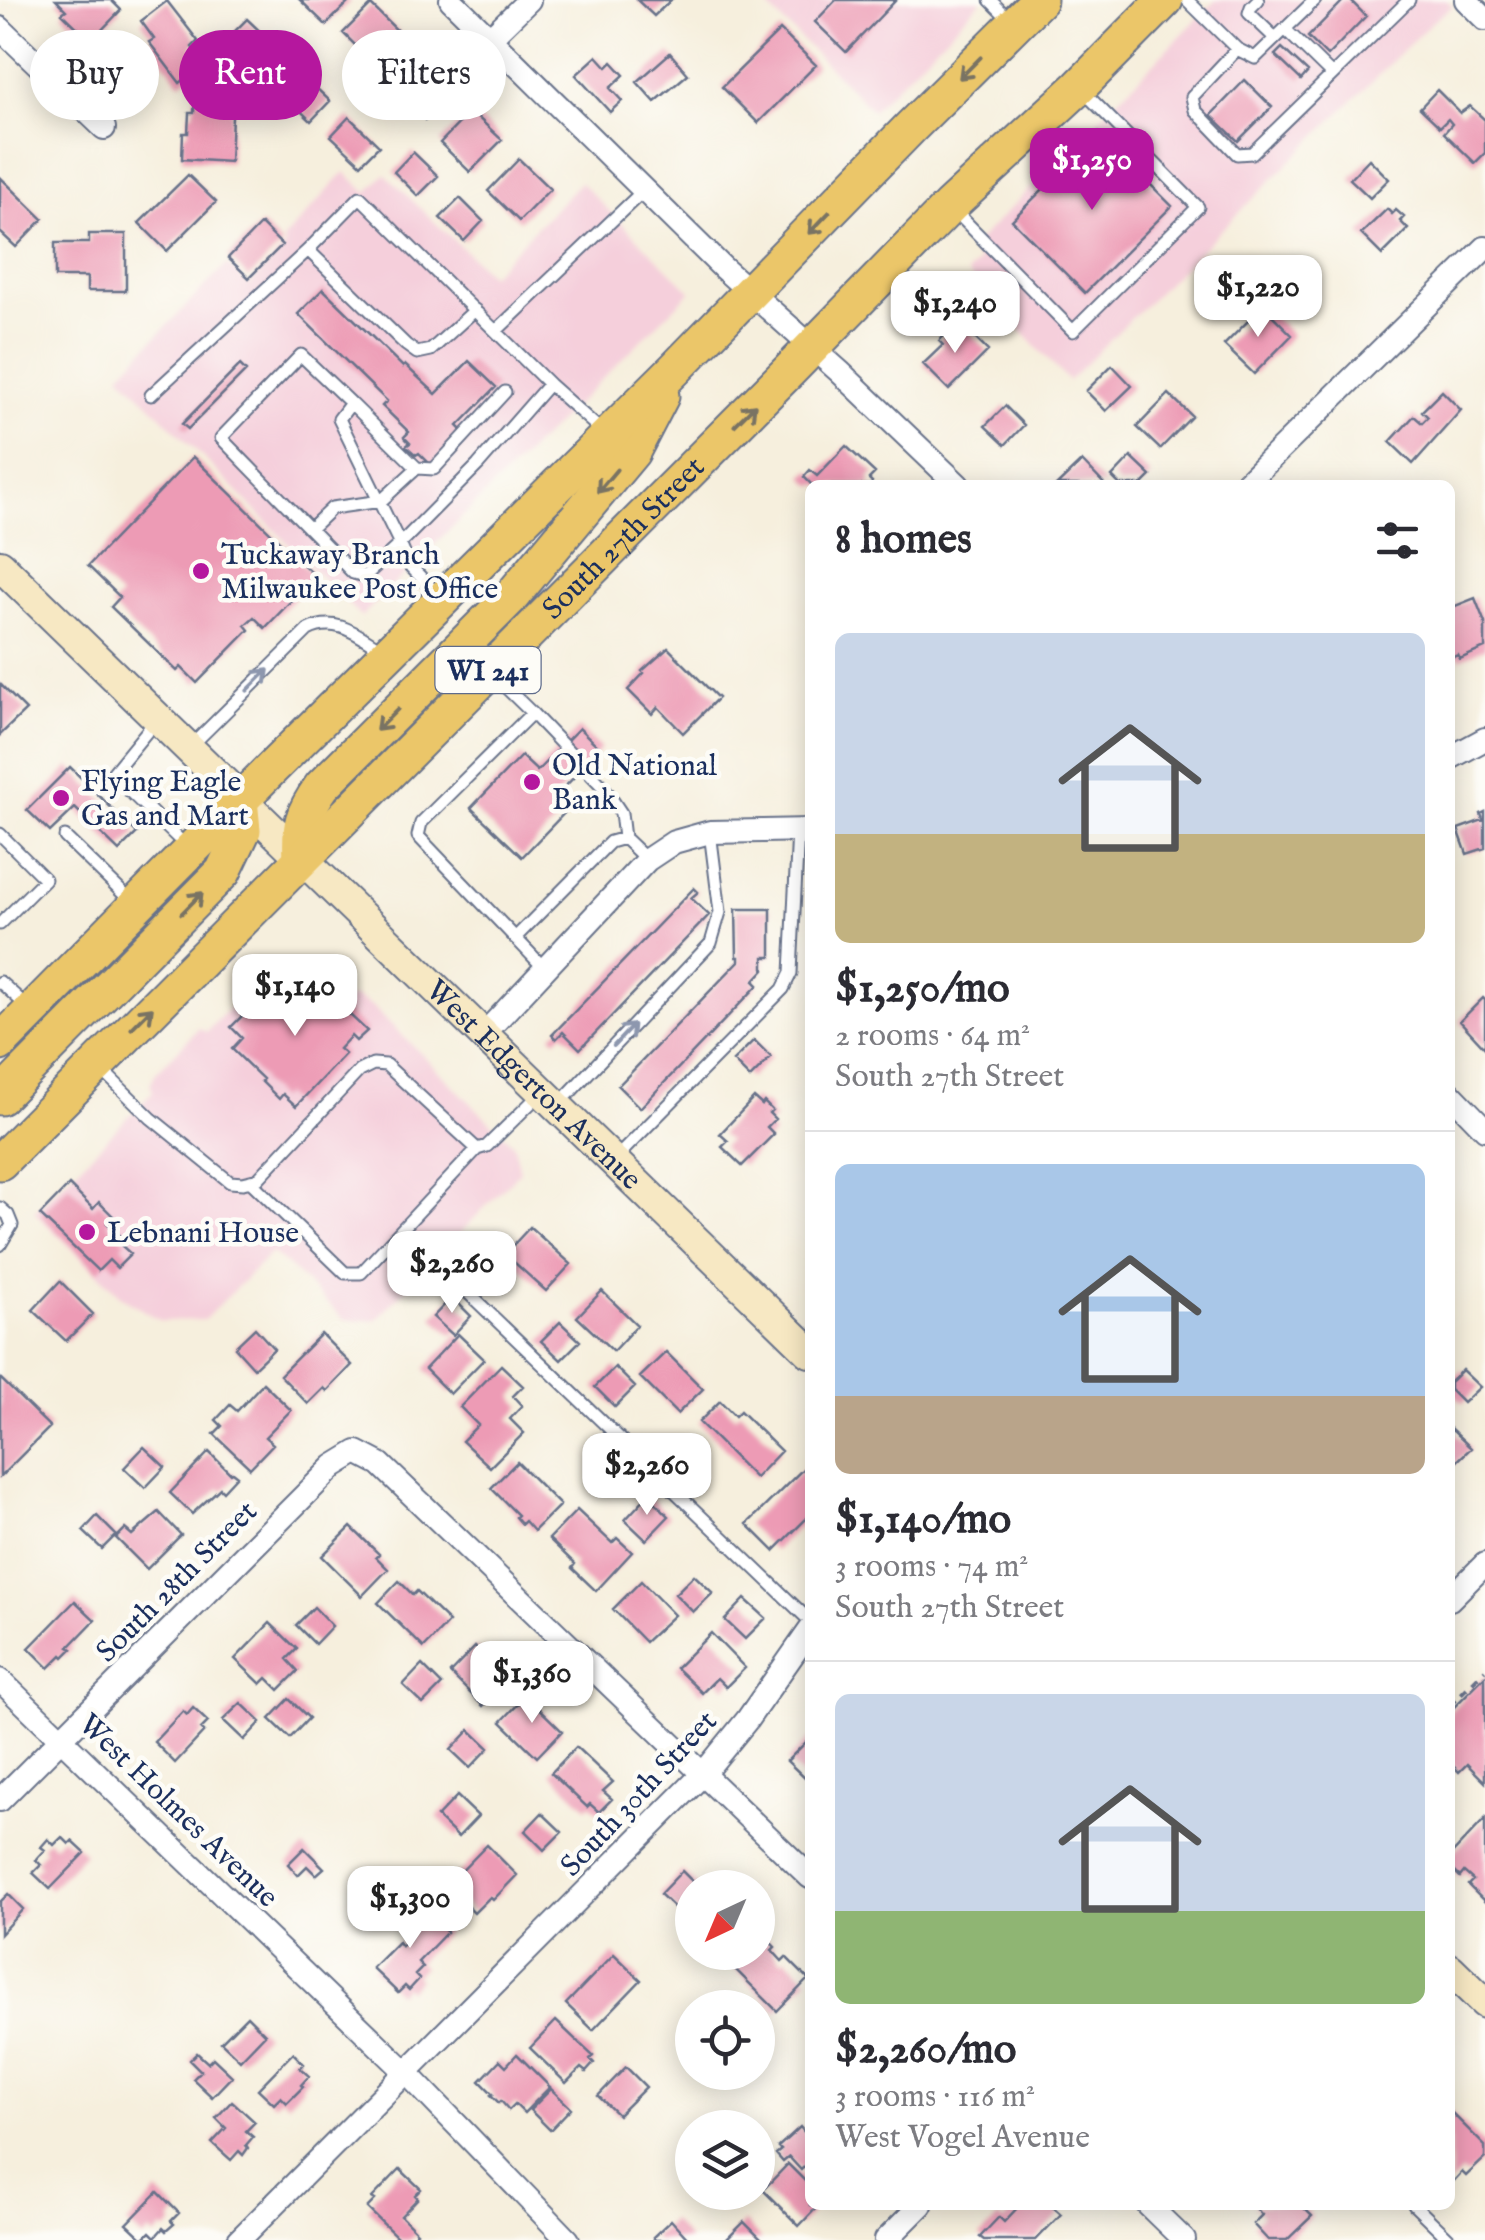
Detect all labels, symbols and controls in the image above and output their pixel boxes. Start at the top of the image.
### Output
chip: Buy [30,30,159,120]
chip: Rent [179,30,322,120]
chip: Filters [342,30,506,120]
one-way arrow [958,56,982,80]
pin: $1,250 [1011,128,1173,213]
text: $1,250 [1052,140,1132,181]
one-way arrow [807,210,831,234]
pin: $1,220 [1177,255,1339,340]
text: $1,220 [1216,267,1300,308]
pin: $1,240 [874,271,1036,356]
text: $1,240 [913,283,997,324]
one-way arrow [732,403,756,427]
street label: South 27th Street [535,449,714,629]
one-way arrow [596,468,618,494]
icon: filters [1370,513,1425,568]
text: 8 homes [835,514,972,567]
place label: Tuckaway Branch Milwaukee Post Office [221,537,498,609]
marker: Tuckaway Branch Milwaukee Post Office [190,560,212,582]
road number: WI 241 [436,647,540,693]
one-way arrow [245,669,269,693]
icon: home [1040,698,1220,878]
one-way arrow [376,708,400,732]
place label: Old National Bank [552,748,718,820]
place label: Flying Eagle Gas and Mart [81,764,249,836]
marker: Old National Bank [521,771,543,793]
marker: Flying Eagle Gas and Mart [50,787,72,809]
one-way arrow [179,892,203,916]
pin: $1,140 [214,954,376,1039]
text: $1,250/mo [835,963,1010,1016]
text: $1,140 [254,966,336,1007]
street label: West Edgerton Avenue [417,972,649,1199]
one-way arrow [130,1007,154,1031]
text: 2 rooms · 64 m² [835,1016,1030,1057]
one-way arrow [612,1024,636,1048]
text: South 27th Street [835,1057,1064,1098]
place label: Lebnani House [107,1215,299,1253]
marker: Lebnani House [76,1221,98,1243]
icon: home [1040,1229,1220,1409]
pin: $2,260 [371,1231,533,1316]
text: $2,260 [409,1243,495,1284]
pin: $2,260 [566,1433,728,1518]
text: $2,260 [604,1445,690,1486]
street label: South 28th Street [89,1494,266,1671]
text: $1,140/mo [835,1494,1011,1547]
text: 3 rooms · 74 m² [835,1547,1028,1588]
text: South 27th Street [835,1588,1064,1629]
pin: $1,360 [451,1641,613,1726]
text: $1,360 [492,1653,572,1694]
street label: South 30th Street [553,1703,726,1885]
street label: West Holmes Avenue [70,1706,286,1917]
icon: home [1040,1759,1220,1939]
pin: $1,300 [329,1866,491,1951]
north arrow [675,1870,775,1970]
map controls [675,1870,775,2210]
text: $1,300 [369,1878,451,1919]
button: locate [675,1990,775,2090]
text: $2,260/mo [835,2024,1016,2077]
text: 3 rooms · 116 m² [835,2077,1035,2118]
button: layers [675,2110,775,2210]
text: West Vogel Avenue [835,2118,1090,2159]

